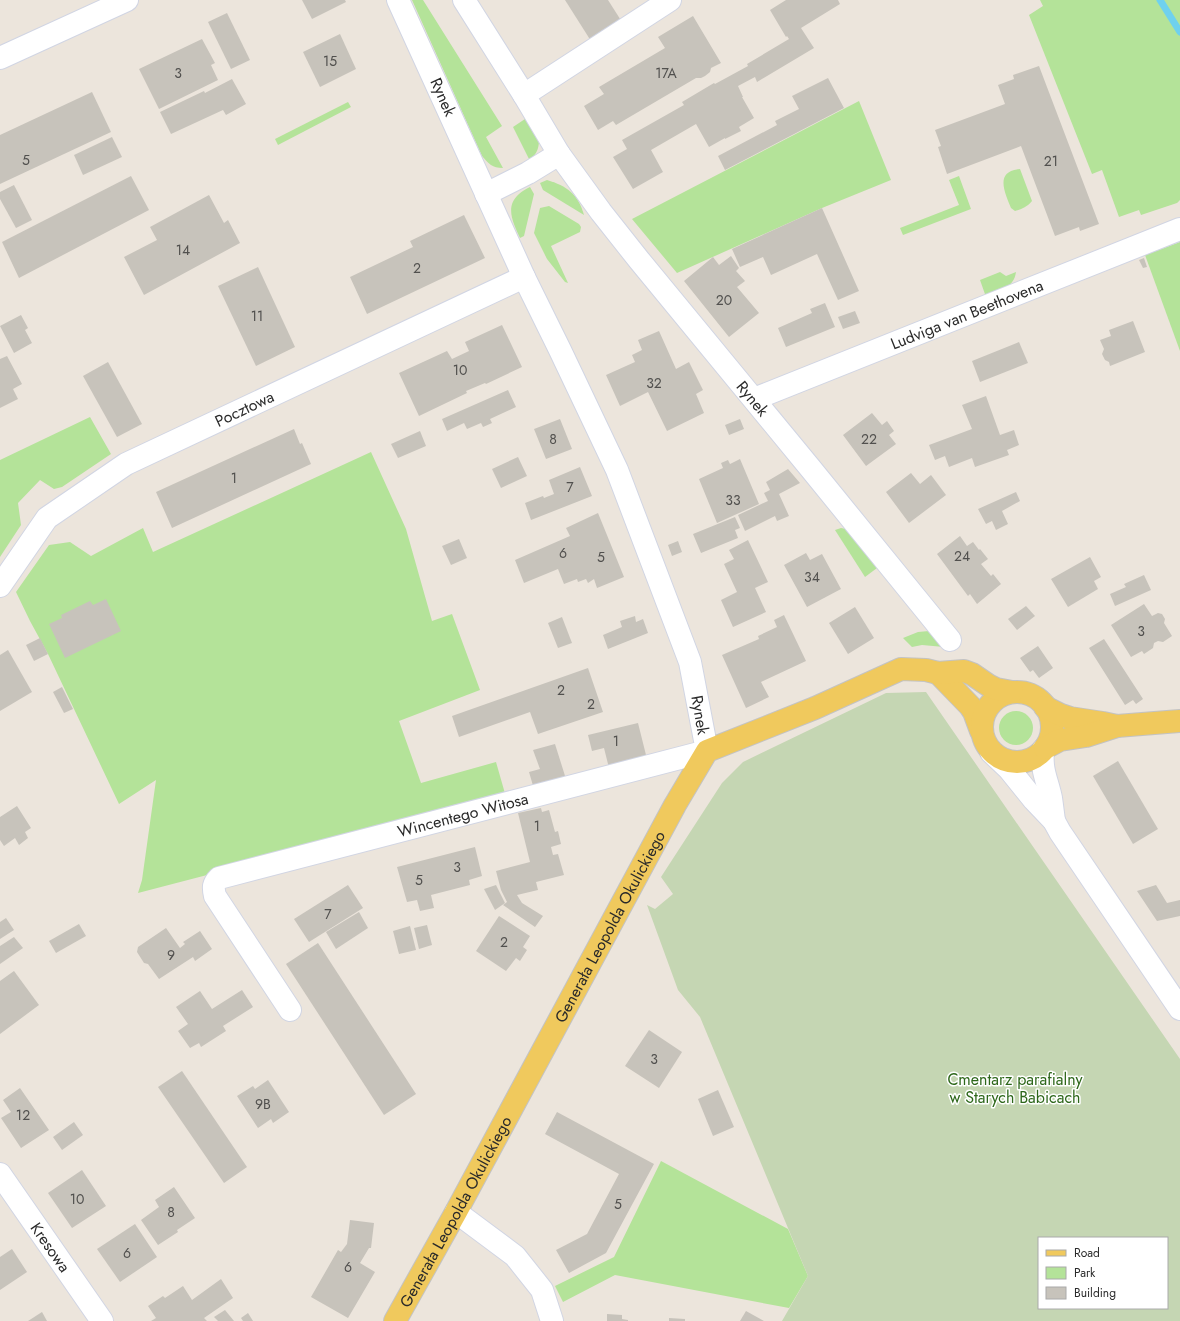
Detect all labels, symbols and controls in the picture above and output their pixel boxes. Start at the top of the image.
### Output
house number: 15 [323,51,337,71]
house number: 3 [174,63,182,83]
house number: 17A [655,63,677,83]
street label: Rynek [424,74,462,121]
house number: 5 [22,150,30,170]
house number: 21 [1044,151,1058,171]
house number: 14 [176,240,190,260]
house number: 2 [413,258,421,278]
street label: Ludviga van Beethovena [887,273,1046,355]
house number: 20 [716,290,732,310]
house number: 11 [251,306,263,326]
house number: 10 [453,360,467,380]
house number: 32 [646,373,662,393]
street label: Rynek [731,376,775,422]
street label: Pocztowa [211,385,278,432]
house number: 8 [549,429,557,449]
house number: 22 [861,429,877,449]
house number: 1 [231,468,237,488]
house number: 7 [566,477,574,497]
house number: 33 [725,490,741,510]
house number: 6 [559,543,567,563]
house number: 24 [954,546,970,566]
house number: 5 [597,547,605,567]
house number: 34 [804,567,820,587]
house number: 3 [1137,621,1145,641]
house number: 2 [557,680,565,700]
street label: Rynek [685,693,715,737]
house number: 2 [587,694,595,714]
house number: 1 [613,731,619,751]
street label: Wincentego Witosa [395,787,531,843]
house number: 1 [534,816,540,836]
street label: Generała Leopolda Okulickiego [549,826,671,1027]
house number: 3 [453,857,461,877]
house number: 5 [415,870,423,890]
house number: 7 [324,904,332,924]
house number: 2 [500,932,508,952]
house number: 9 [167,945,175,965]
house number: 3 [650,1049,658,1069]
park label: Cmentarz parafialny w Starych Babicach [947,1068,1084,1109]
house number: 9B [255,1094,271,1114]
house number: 12 [16,1105,30,1125]
street label: Generała Leopolda Okulickiego [394,1112,517,1311]
house number: 10 [70,1189,84,1209]
house number: 5 [614,1194,622,1214]
house number: 8 [167,1202,175,1222]
street label: Kresowa [25,1218,76,1277]
legend [1038,1237,1168,1309]
house number: 6 [123,1243,131,1263]
text: Road [1074,1244,1100,1262]
house number: 6 [344,1257,352,1277]
text: Park [1074,1264,1096,1282]
text: Building [1074,1284,1116,1302]

